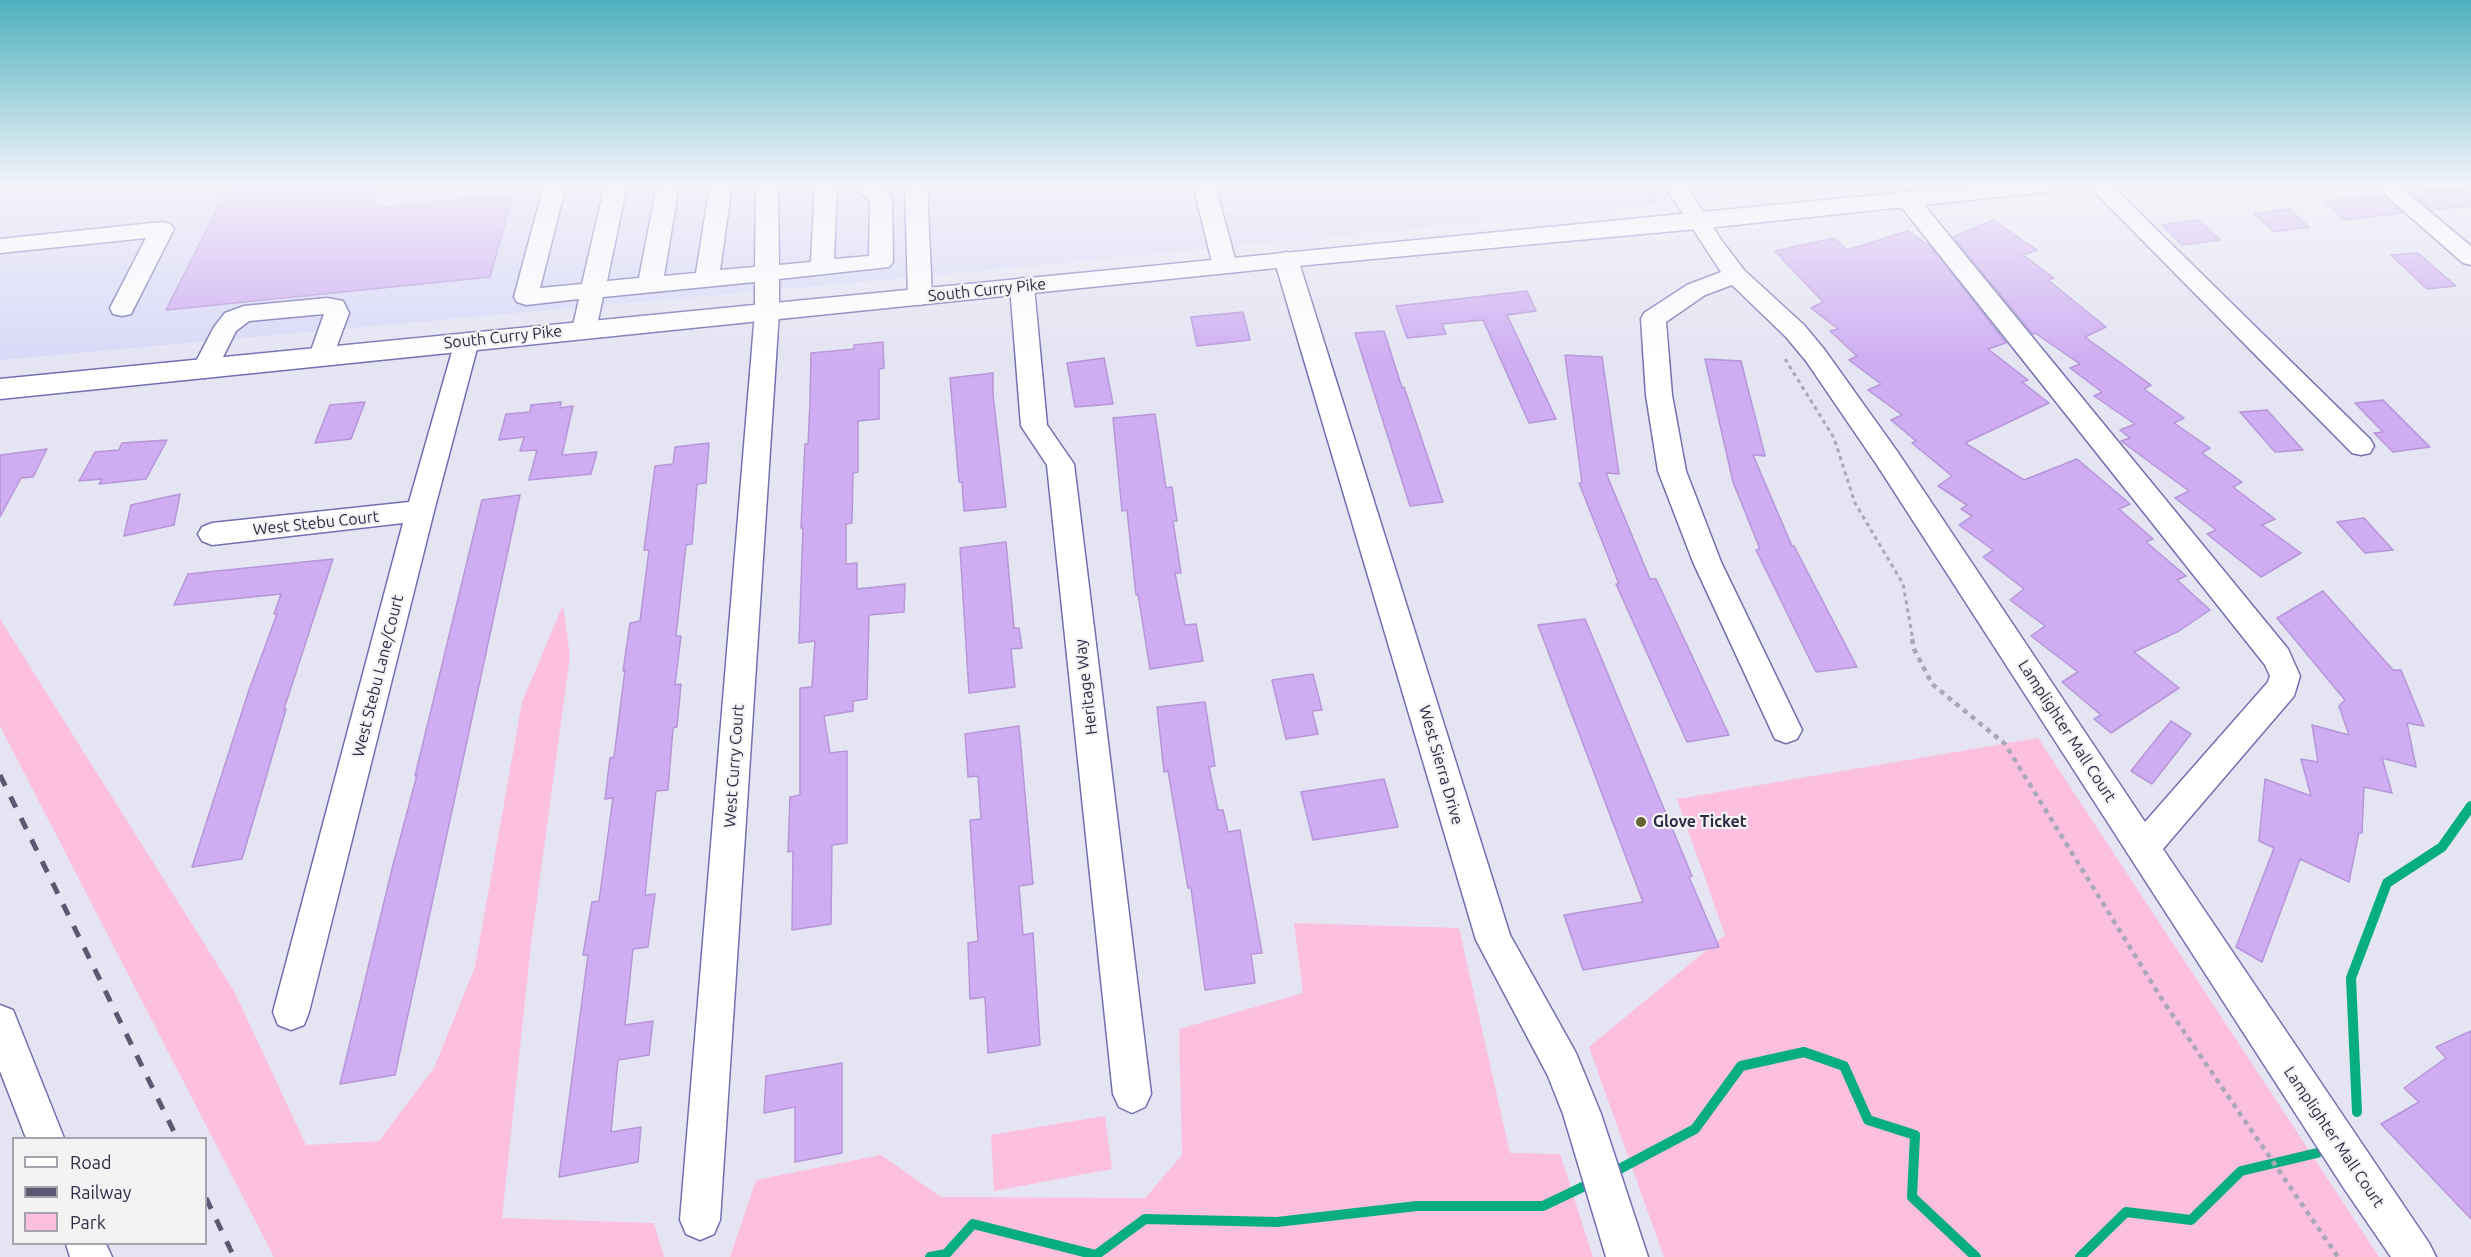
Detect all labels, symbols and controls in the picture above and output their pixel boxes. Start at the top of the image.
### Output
street label: South Curry Pike [927,274,1047,306]
street label: South Curry Pike [443,321,563,353]
street label: West Stebu Court [252,507,380,539]
street label: West Stebu Lane/Court [349,593,407,759]
street label: Heritage Way [1071,638,1101,736]
street label: Lamplighter Mall Court [2014,656,2120,806]
street label: West Sierra Drive [1415,703,1467,827]
street label: West Curry Court [720,704,748,828]
place label: Glove Ticket [1653,812,1747,832]
marker: Glove Ticket [1634,815,1648,829]
street label: Lamplighter Mall Court [2280,1063,2388,1211]
legend [12,1137,207,1245]
text: Road [70,1152,112,1172]
text: Railway [70,1182,131,1202]
text: Park [70,1212,106,1232]

